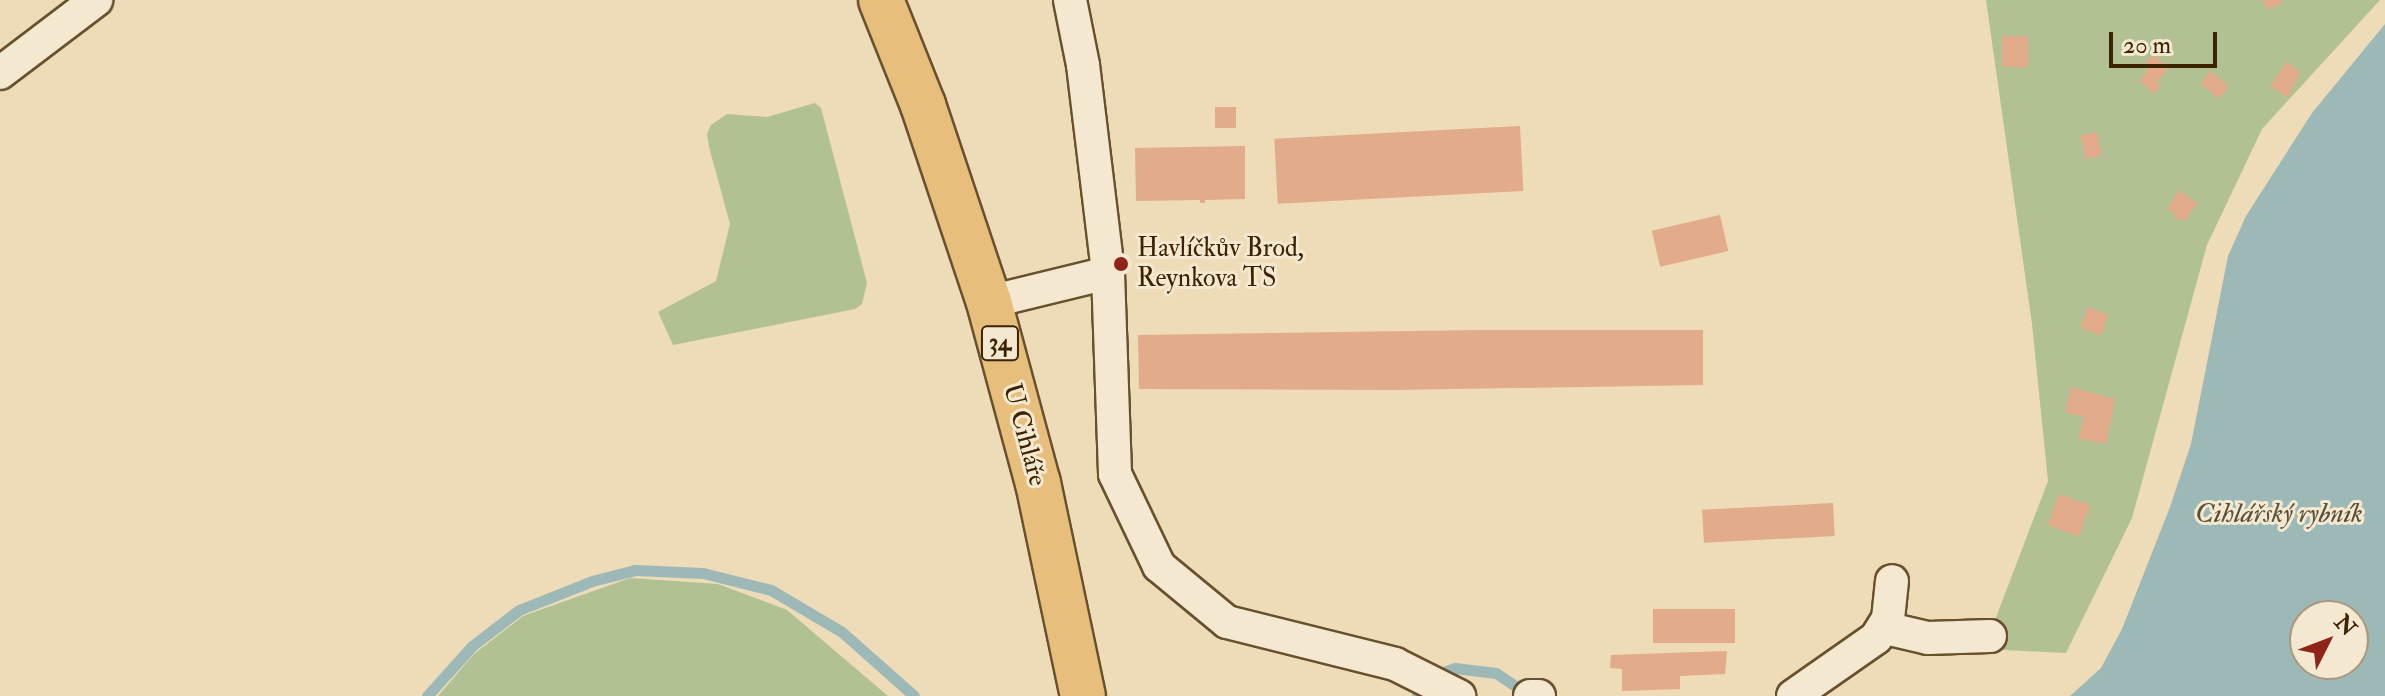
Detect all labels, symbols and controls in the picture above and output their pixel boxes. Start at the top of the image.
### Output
scale bar [2113,16,2221,66]
text: 20 m [2123,30,2171,61]
place label: Havlíčkův Brod, Reynkova TS [1137,233,1304,294]
marker: Havlíčkův Brod, Reynkova TS [1112,255,1130,273]
road number: 34 [980,323,1020,363]
street label: U Cihláře [995,381,1053,489]
water label: Cihlářský rybník [2195,497,2363,531]
north arrow [2289,600,2369,680]
text: N [2328,609,2362,642]

